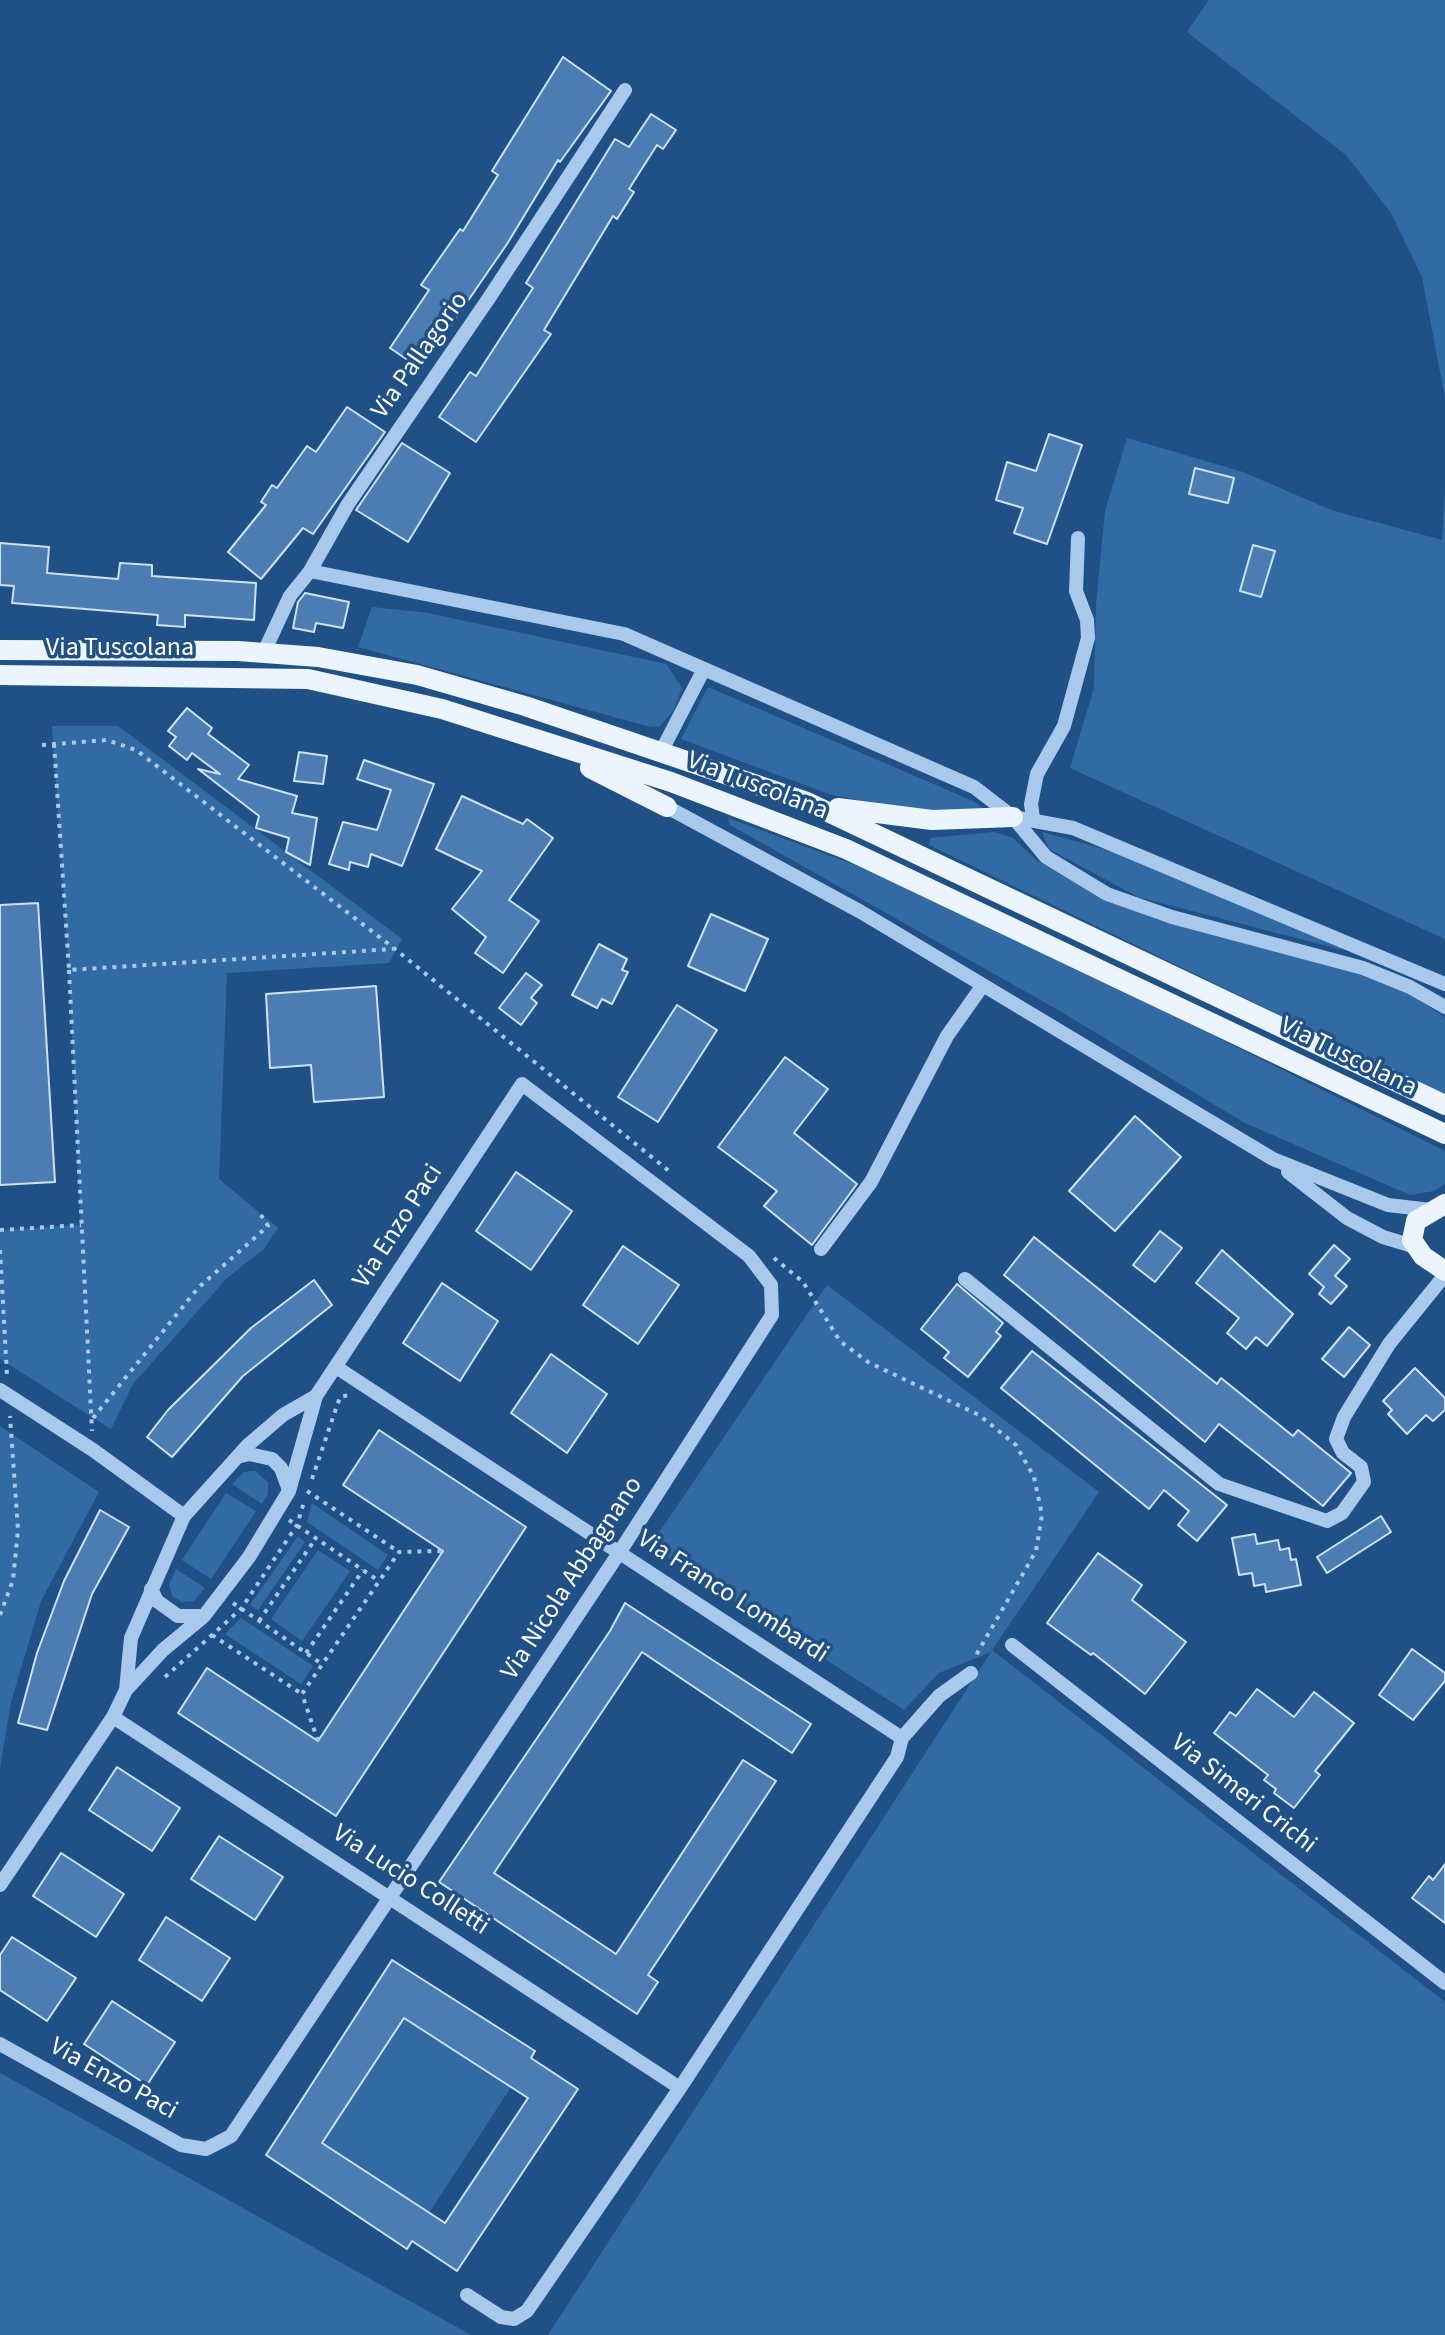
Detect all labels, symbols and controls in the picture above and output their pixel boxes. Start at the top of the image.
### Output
street label: Via Pallagorio [366,287,476,425]
street label: Via Tuscolana [46,633,194,665]
street label: Via Tuscolana [682,746,832,828]
street label: Via Tuscolana [1275,1011,1421,1105]
street label: Via Enzo Paci [348,1159,450,1295]
street label: Via Nicola Abbagnano [496,1472,650,1686]
street label: Via Franco Lombardi [631,1525,833,1671]
street label: Via Simeri Crichi [1164,1728,1322,1862]
street label: Via Lucio Colletti [326,1819,494,1943]
street label: Via Enzo Paci [44,2032,182,2128]

